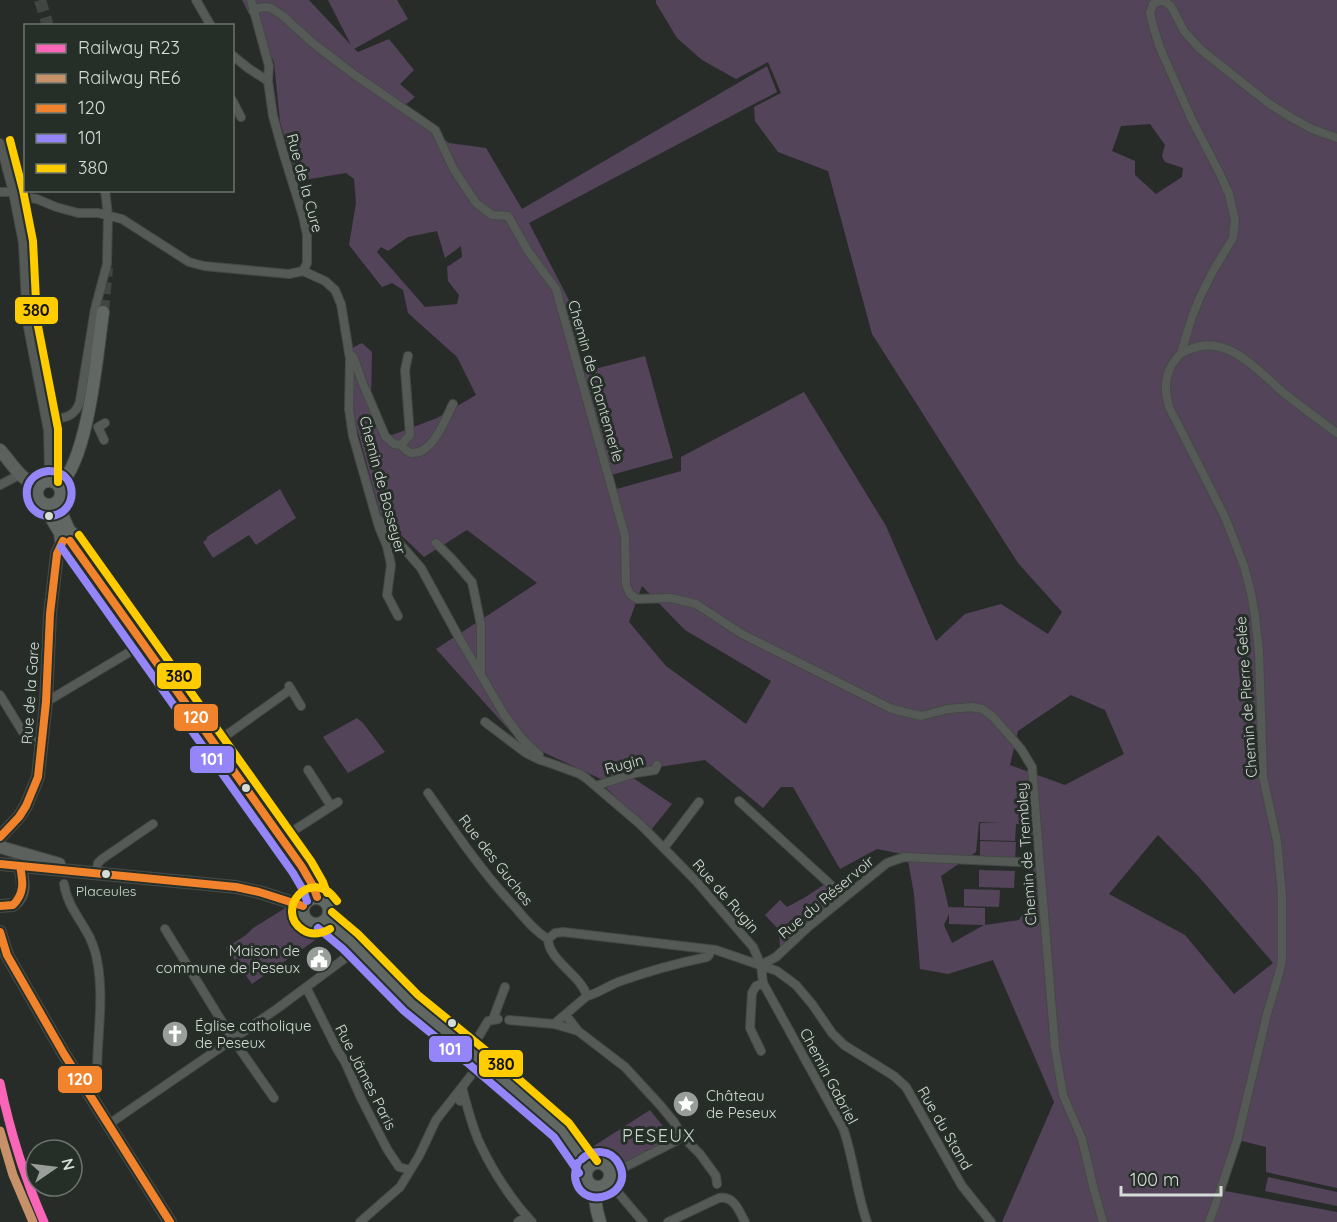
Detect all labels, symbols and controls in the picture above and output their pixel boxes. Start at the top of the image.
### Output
legend [24,24,234,192]
text: Railway R23 [78,36,180,59]
text: Railway RE6 [78,66,181,89]
text: 120 [78,96,105,119]
text: 101 [78,126,102,149]
street label: Rue de la Cure [283,131,327,235]
text: 380 [78,156,108,179]
line badge: 380 [14,296,59,325]
street label: Chemin de Chantemerle [564,298,628,464]
text: 380 [22,300,50,320]
street label: Chemin de Bosseyer [355,414,411,556]
unlabelled marker [43,510,55,522]
street label: Chemin de Pierre Gelée [1231,616,1261,778]
street label: Rue de la Gare [17,641,43,745]
line badge: 380 [156,662,202,690]
text: 380 [165,666,193,686]
line badge: 120 [173,703,219,732]
text: 120 [183,707,209,727]
line badge: 101 [189,745,235,774]
text: 101 [201,749,223,769]
street label: Rugin [602,750,646,778]
unlabelled marker [240,782,252,794]
street label: Chemin de Trembley [1012,782,1040,926]
street label: Rue des Guches [455,811,537,909]
street label: Rue du Réservoir [774,851,878,943]
street label: Rue de Rugin [689,855,763,937]
marker: Placeules [100,868,112,880]
place label: Placeules [76,882,136,900]
place label: Maison de commune de Peseux [156,941,300,977]
public building icon: Maison de commune de Peseux [304,944,334,974]
place label: Église catholique de Peseux [195,1016,311,1052]
unlabelled marker [446,1017,458,1029]
church icon: Église catholique de Peseux [160,1019,190,1049]
street label: Rue Jämes Paris [331,1021,401,1133]
street label: Chemin Gabriel [796,1025,862,1127]
line badge: 101 [428,1035,473,1063]
text: 101 [439,1039,461,1059]
line badge: 380 [478,1049,524,1078]
text: 380 [487,1054,515,1074]
line badge: 120 [57,1065,103,1094]
text: 120 [67,1069,93,1089]
street label: Rue du Stand [913,1083,977,1173]
place label: Château de Peseux [706,1086,776,1122]
place icon: Château de Peseux [671,1089,701,1119]
district label: PESEUX [622,1124,696,1147]
north arrow [24,1138,84,1198]
text: N [57,1156,80,1172]
scale bar [1121,1159,1222,1197]
text: 100 m [1130,1168,1179,1191]

